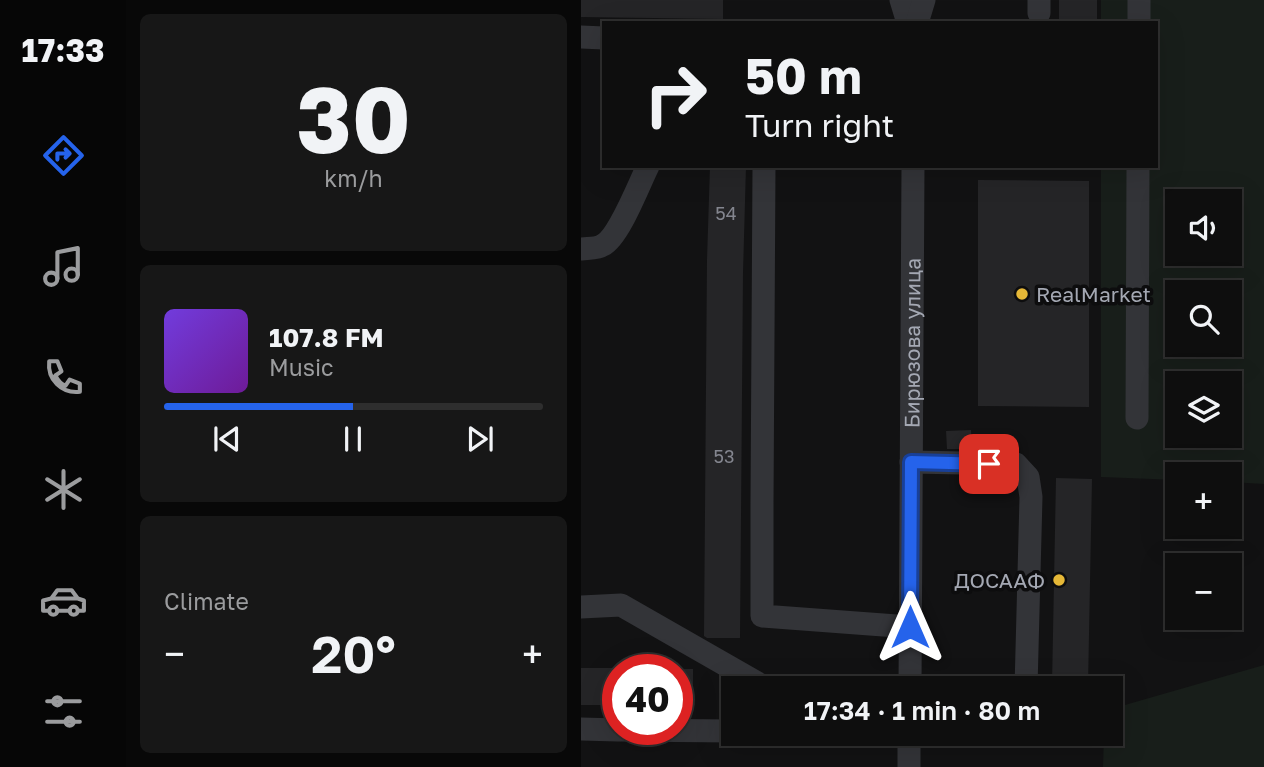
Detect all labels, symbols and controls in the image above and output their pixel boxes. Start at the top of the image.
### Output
text: 17:33 [21,31,105,69]
text: 50 m [745,46,862,105]
icon: right [630,49,721,140]
text: 30 [296,64,411,173]
text: Turn right [745,106,894,144]
icon: directions [39,131,88,180]
text: km/h [324,164,383,192]
map controls [1165,189,1242,630]
button: sound [1165,189,1242,266]
house number: 54 [715,202,737,224]
icon: music [39,242,88,291]
street label: Бирюзова улица [898,258,925,428]
button: search [1165,280,1242,357]
place label: RealMarket [1036,281,1151,307]
marker: RealMarket [1014,286,1030,302]
text: 107.8 FM [269,322,384,353]
icon: phone [39,353,88,402]
text: Music [269,353,334,381]
button: layers [1165,371,1242,448]
icon: previous [208,420,246,458]
icon: pause [334,420,372,458]
icon: next [461,420,499,458]
pin [959,434,1019,494]
house number: 53 [714,445,734,467]
icon: arrive [970,445,1008,483]
button: + [1165,462,1242,539]
icon: climate [39,465,88,514]
button: − [1165,553,1242,630]
place label: ДОСААФ [954,567,1045,593]
marker: ДОСААФ [1051,572,1067,588]
icon: car [39,576,88,625]
text: Climate [164,587,249,615]
position arrow [873,590,947,664]
text: 20° [311,622,396,684]
text: − [164,631,185,676]
text: + [522,631,543,676]
speed limit sign: 40 [602,654,693,745]
icon: filters [39,687,88,736]
text: 17:34 · 1 min · 80 m [804,695,1040,726]

